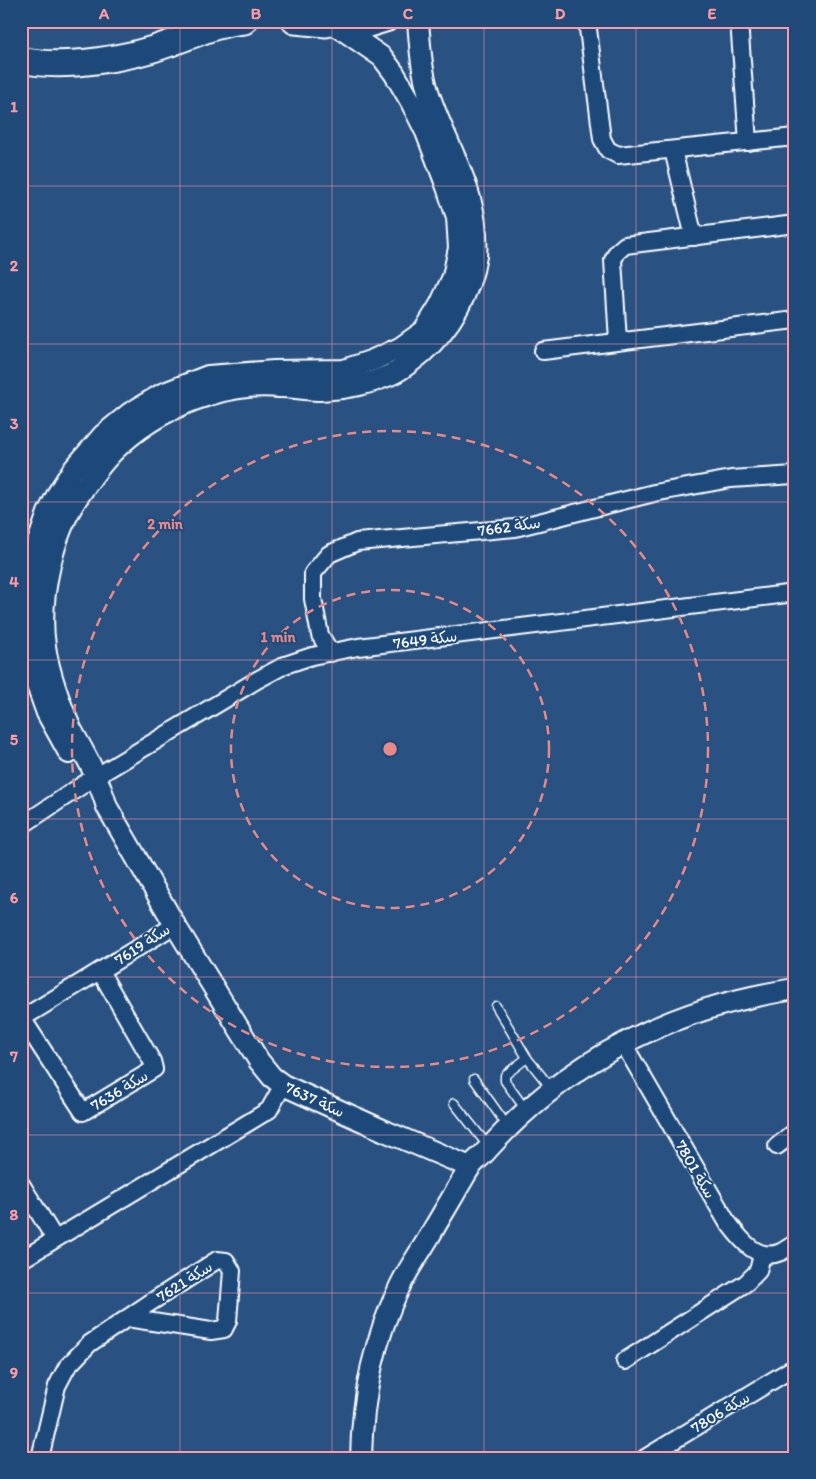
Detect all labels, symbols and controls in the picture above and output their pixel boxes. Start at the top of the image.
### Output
text: A [98,4,110,23]
text: B [251,4,262,23]
text: C [403,4,414,23]
text: D [555,4,566,23]
text: E [708,4,717,23]
text: 1 [10,97,18,116]
text: 2 [10,256,19,275]
text: 3 [10,414,19,433]
street label: سكة 7662 [476,513,542,540]
text: 2 min [147,515,184,533]
text: 4 [9,572,19,591]
street label: سكة 7649 [392,626,458,653]
text: 1 min [261,628,296,646]
text: 5 [10,730,19,749]
centre of rings [381,740,399,758]
text: 6 [10,888,19,907]
street label: سكة 7619 [111,919,174,969]
text: 7 [9,1047,18,1066]
street label: سكة 7636 [87,1066,152,1115]
street label: سكة 7637 [282,1077,348,1121]
street label: سكة 7801 [671,1137,720,1202]
text: 8 [10,1205,19,1224]
street label: سكة 7621 [153,1257,216,1306]
text: 9 [10,1363,18,1382]
street label: سكة 7806 [687,1387,753,1437]

